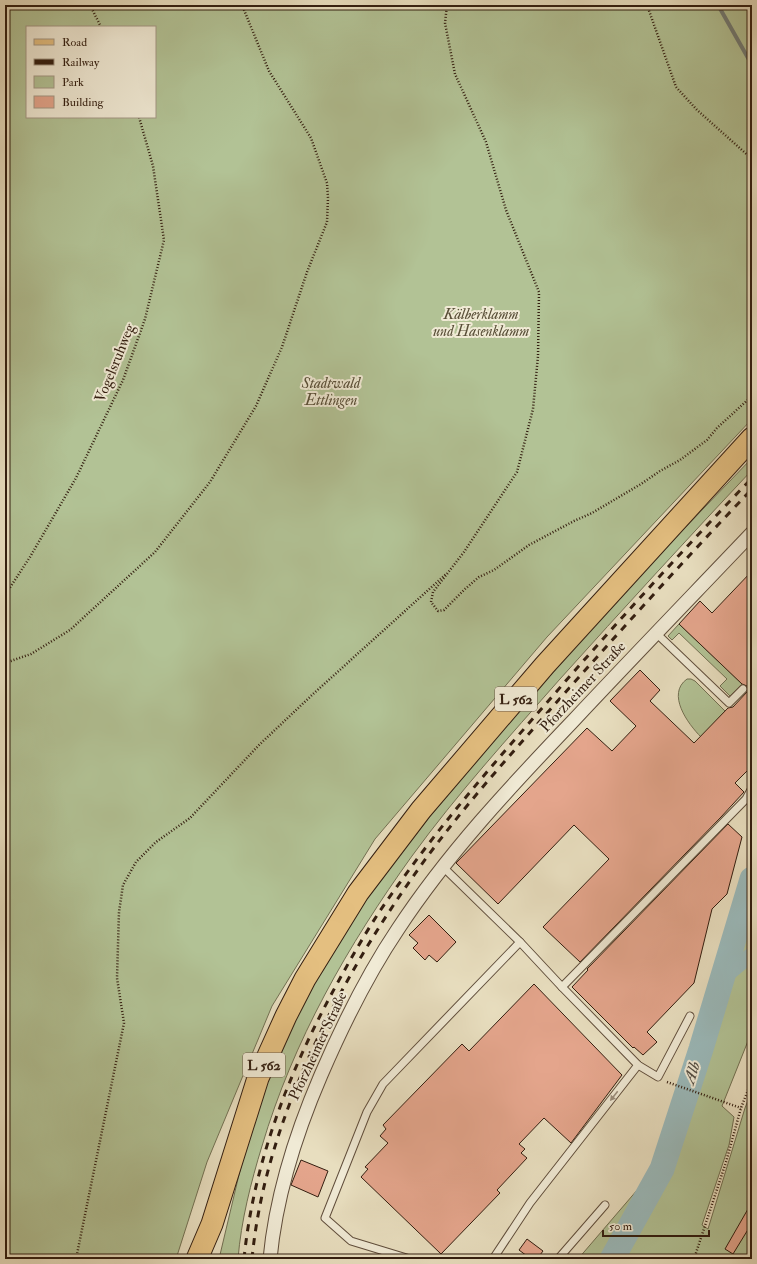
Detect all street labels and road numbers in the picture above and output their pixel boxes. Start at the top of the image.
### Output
street label: Vogelsruhweg [91,320,140,405]
street label: Pforzheimer Straße [536,638,630,736]
road number: L 562 [495,687,537,711]
street label: Pforzheimer Straße [285,989,351,1103]
road number: L 562 [243,1053,285,1077]

